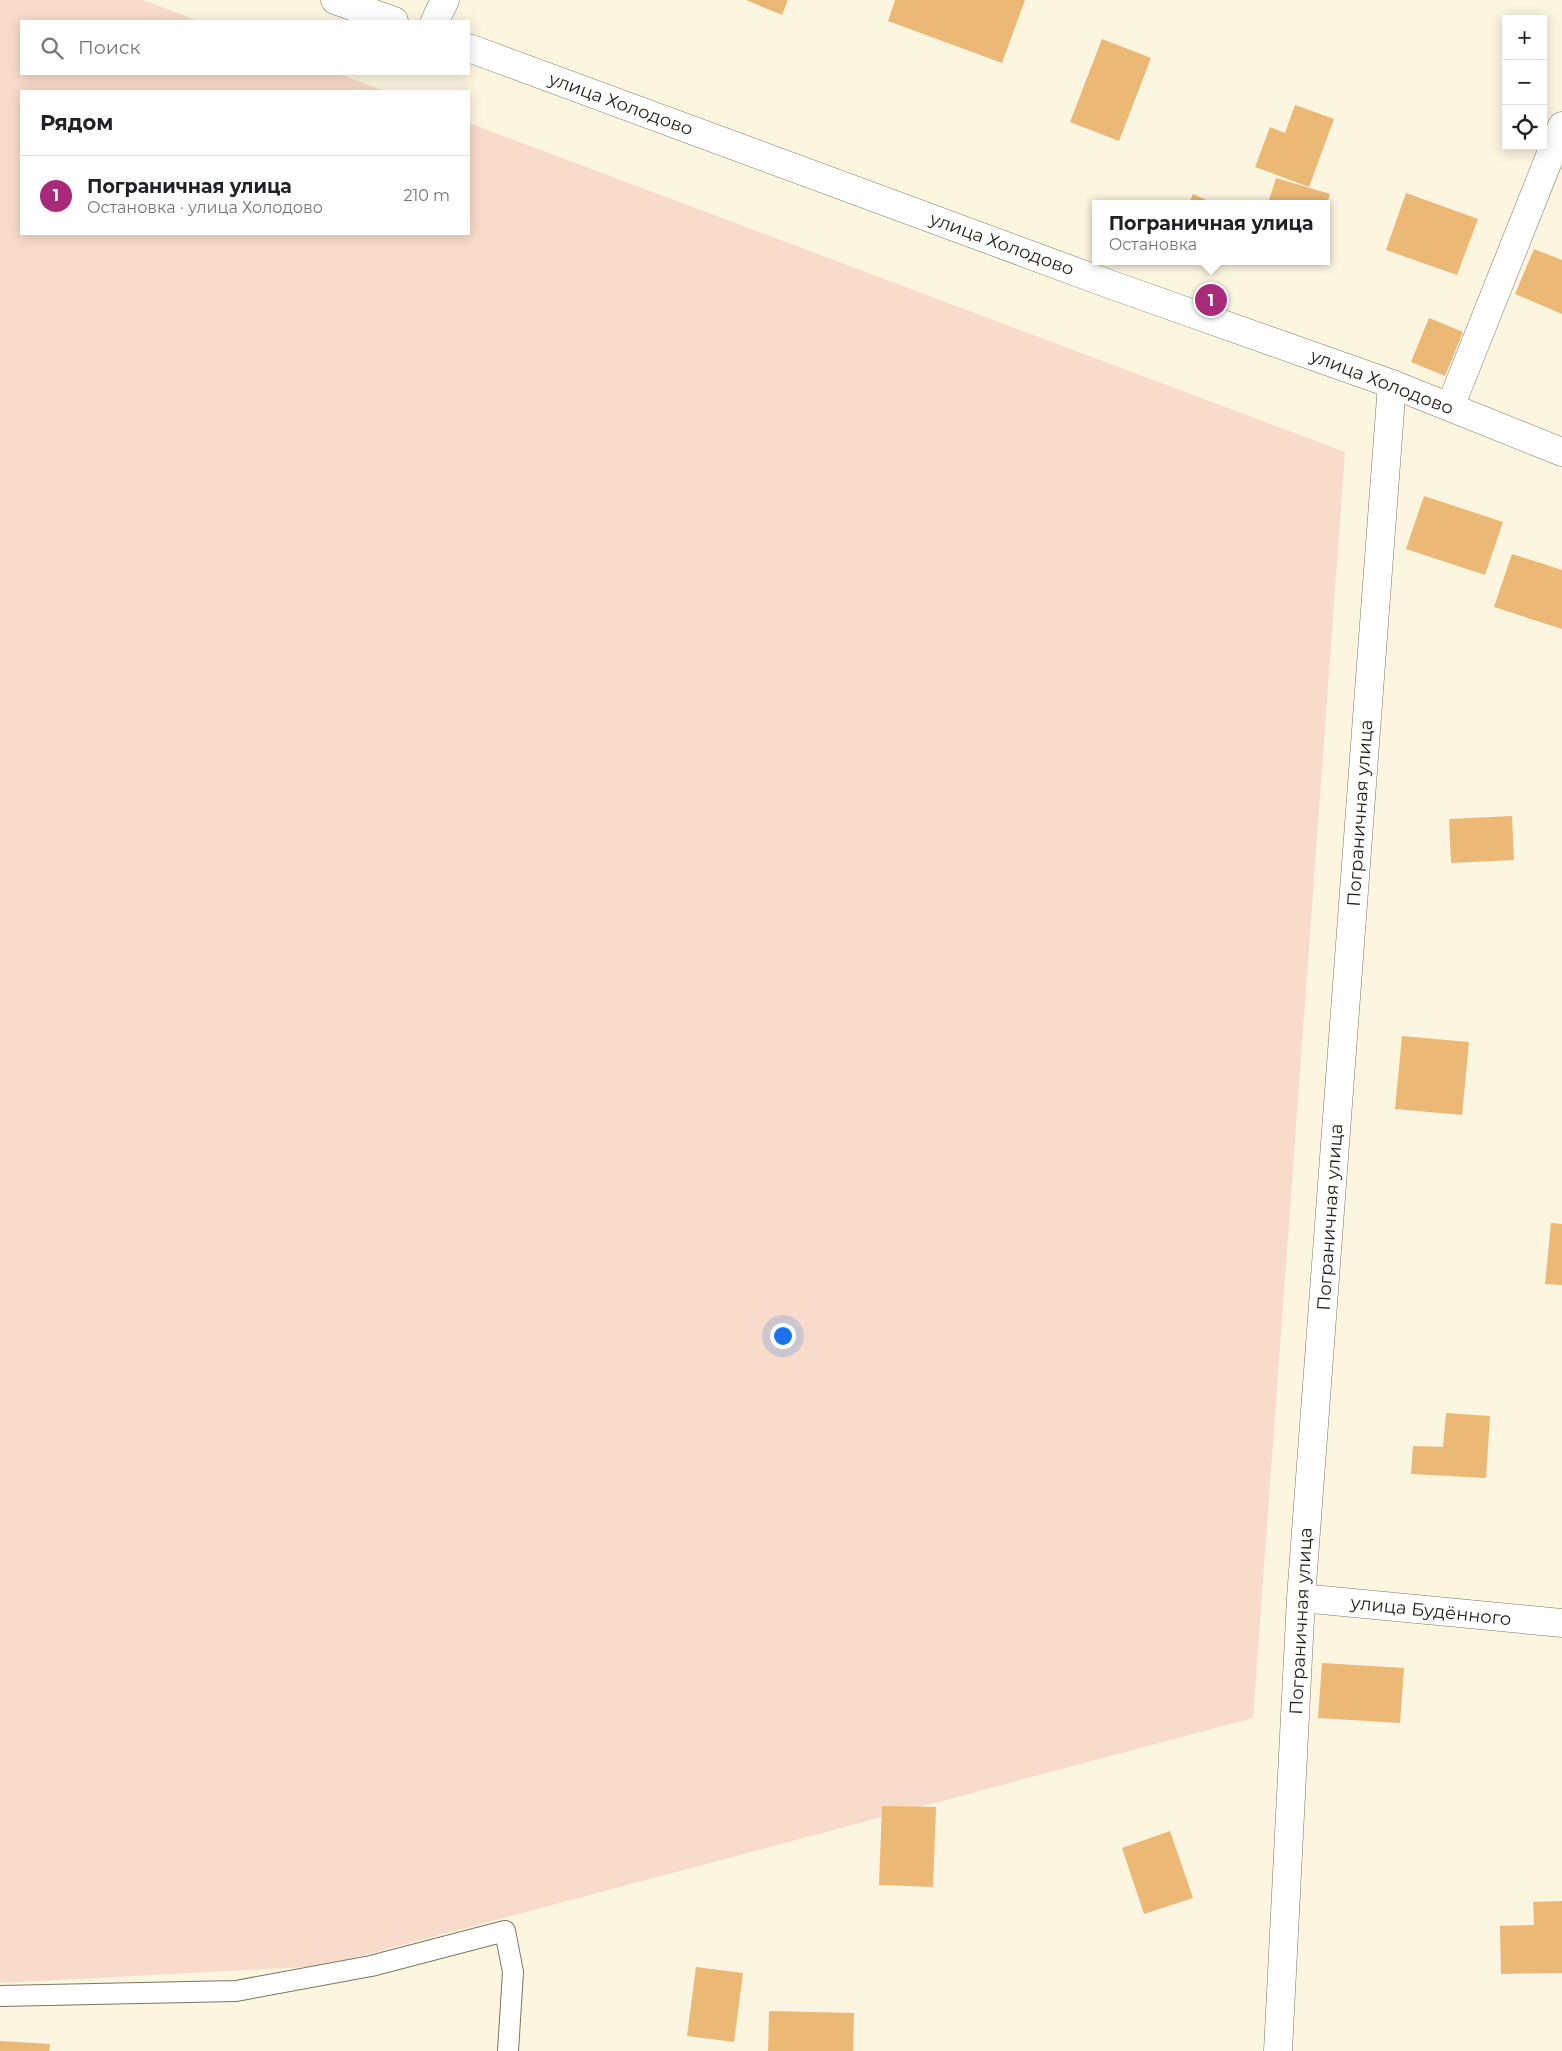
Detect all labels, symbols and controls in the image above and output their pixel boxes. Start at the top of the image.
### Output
map controls [1502,15,1547,150]
button: + [1502,15,1547,60]
search box [20,20,470,75]
icon: search [38,34,66,62]
text: Поиск [78,36,141,59]
button: − [1502,60,1547,105]
street label: улица Холодово [545,67,696,140]
button: locate [1502,105,1547,150]
text: Рядом [40,110,113,135]
text: Пограничная улица [87,175,292,198]
text: 1 [53,186,59,205]
text: 210 m [403,186,450,205]
text: Остановка · улица Холодово [87,198,323,217]
popup [1092,200,1330,265]
street label: улица Холодово [926,207,1077,280]
text: Пограничная улица [1109,212,1313,235]
text: Остановка [1109,235,1197,254]
pin: 1 [1195,281,1227,319]
street label: улица Холодово [1306,344,1457,419]
street label: Пограничная улица [1342,719,1378,907]
street label: Пограничная улица [1312,1123,1348,1311]
your location [770,1323,796,1349]
street label: Пограничная улица [1285,1527,1317,1715]
street label: улица Будённого [1349,1592,1512,1630]

